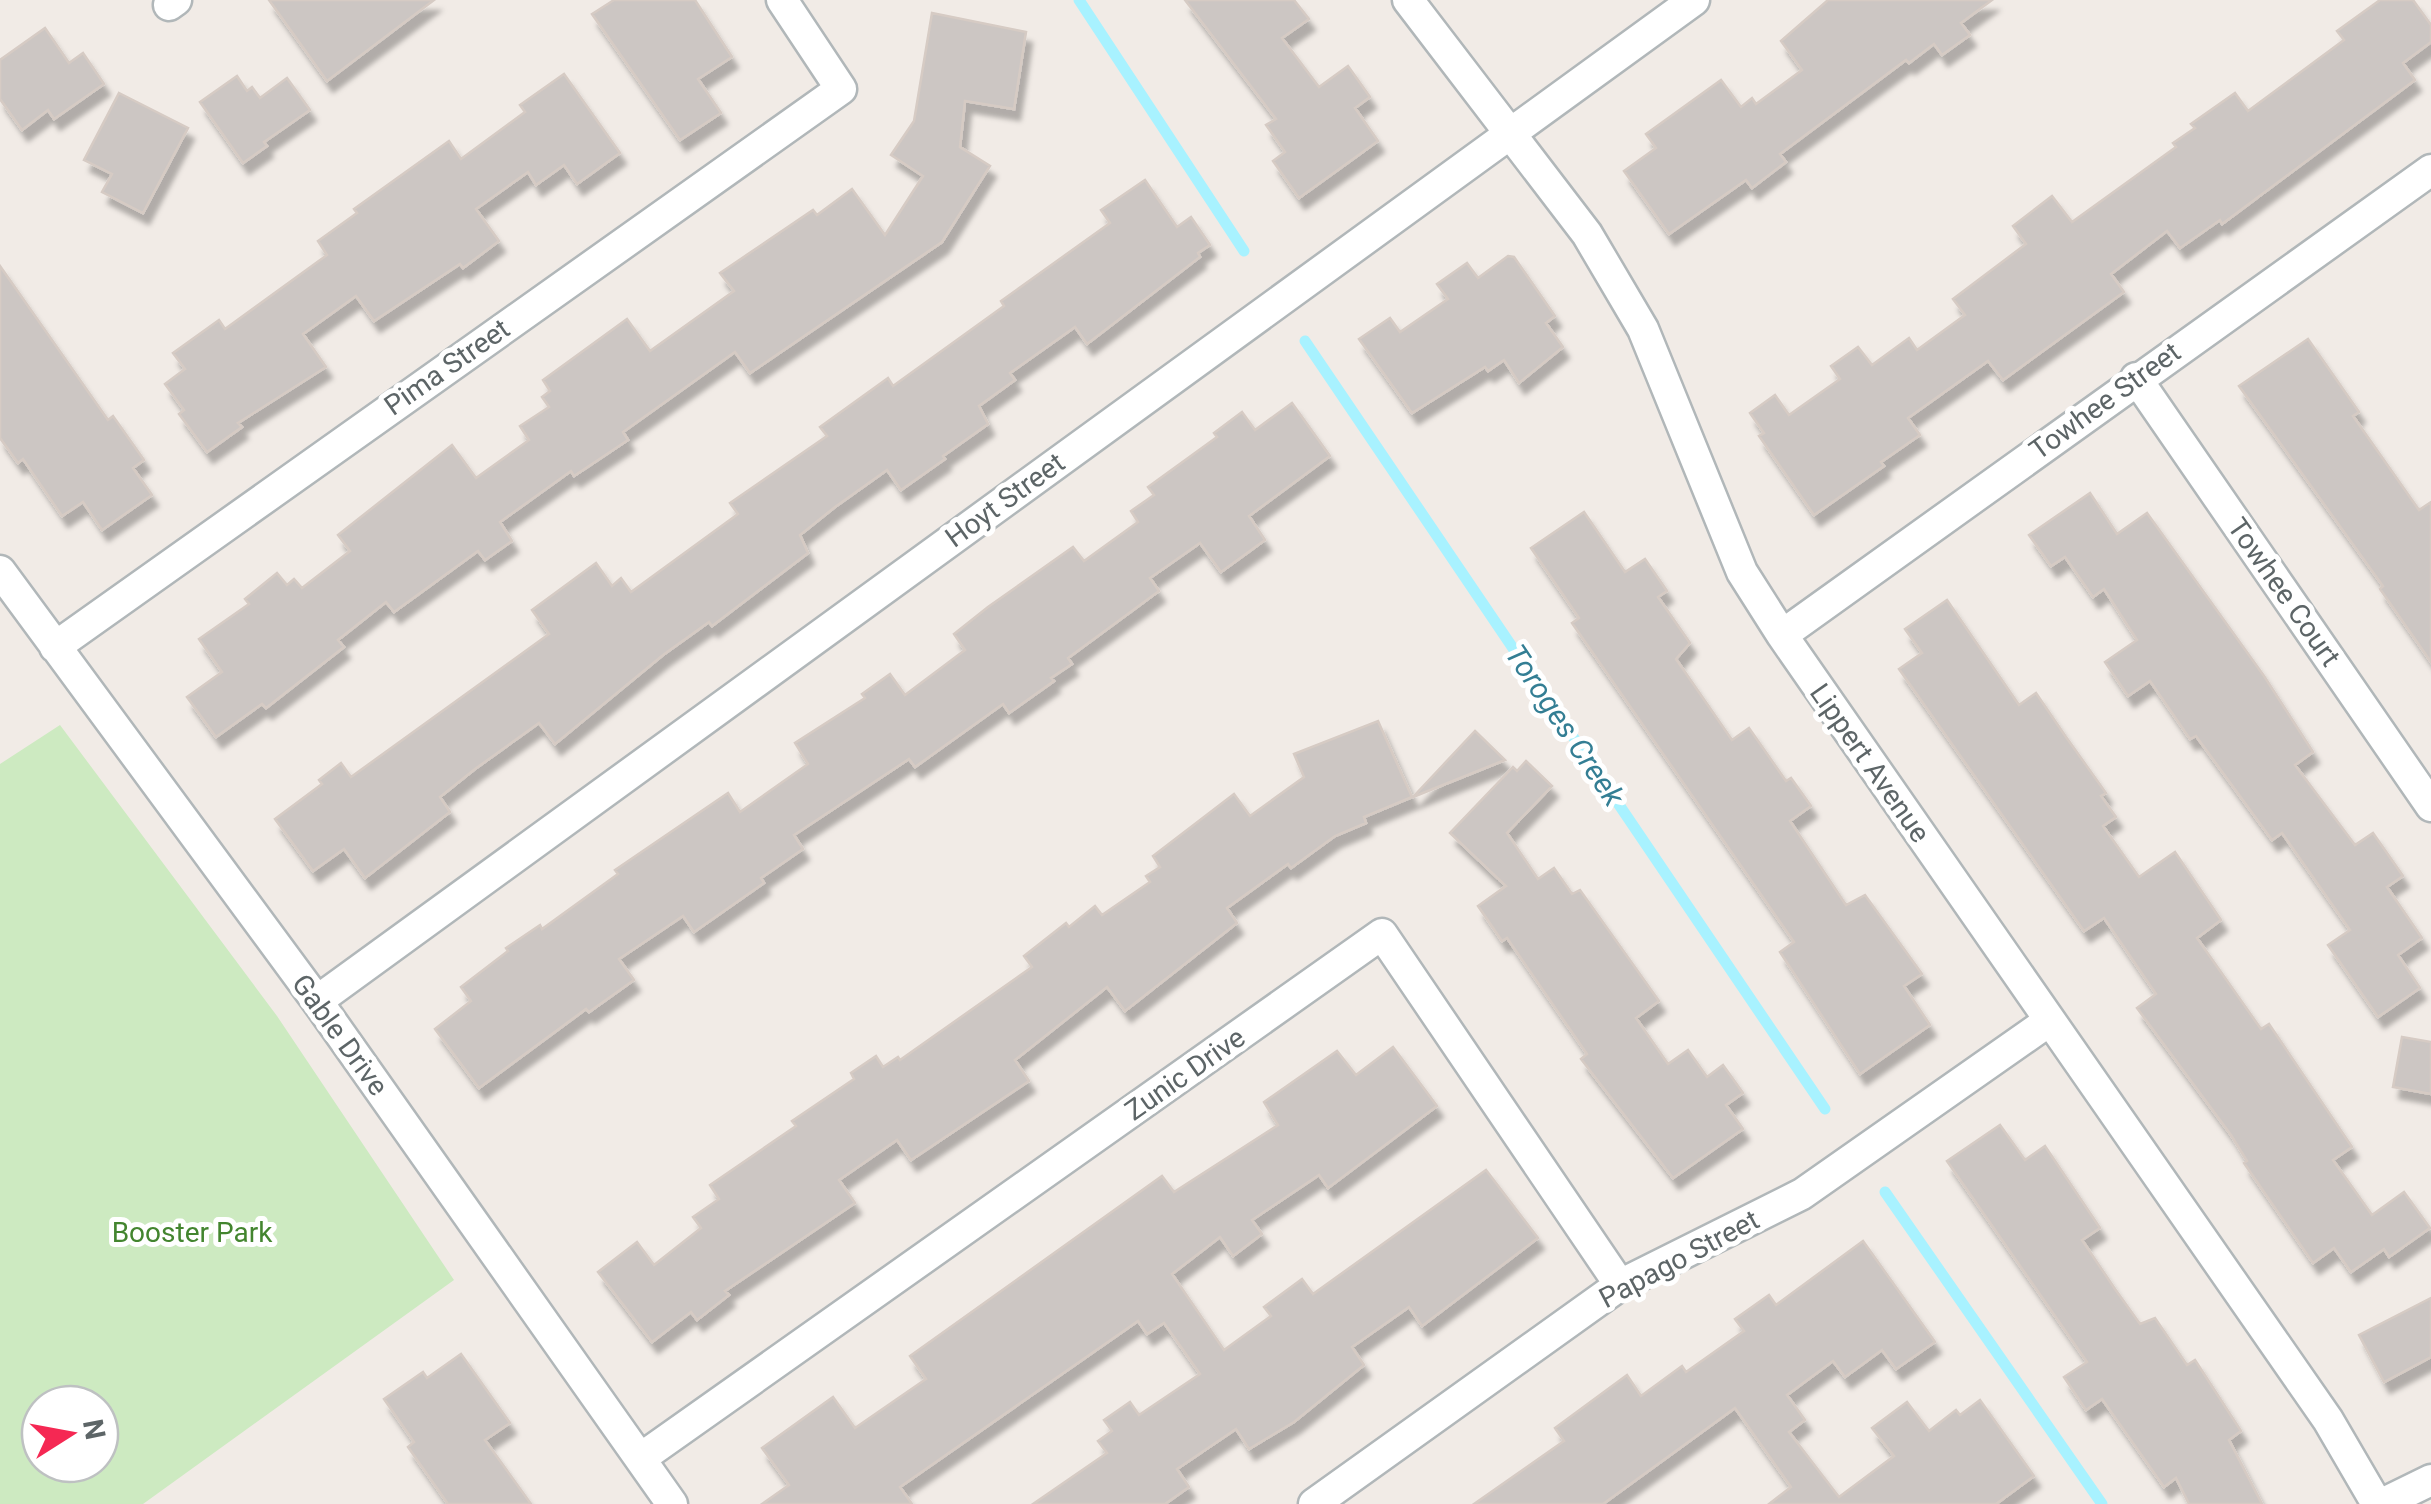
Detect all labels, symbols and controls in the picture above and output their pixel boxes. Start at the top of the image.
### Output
street label: Pima Street [378,312,516,422]
street label: Towhee Street [2023,335,2187,467]
street label: Hoyt Street [939,446,1071,554]
street label: Towhee Court [2221,512,2347,672]
water label: Toroges Creek [1498,638,1632,813]
street label: Lippert Avenue [1803,677,1937,849]
street label: Gable Drive [285,968,395,1102]
street label: Zunic Drive [1119,1021,1251,1127]
street label: Papago Street [1593,1203,1765,1315]
park label: Booster Park [112,1216,273,1249]
north arrow [20,1384,120,1484]
text: N [76,1416,112,1442]

